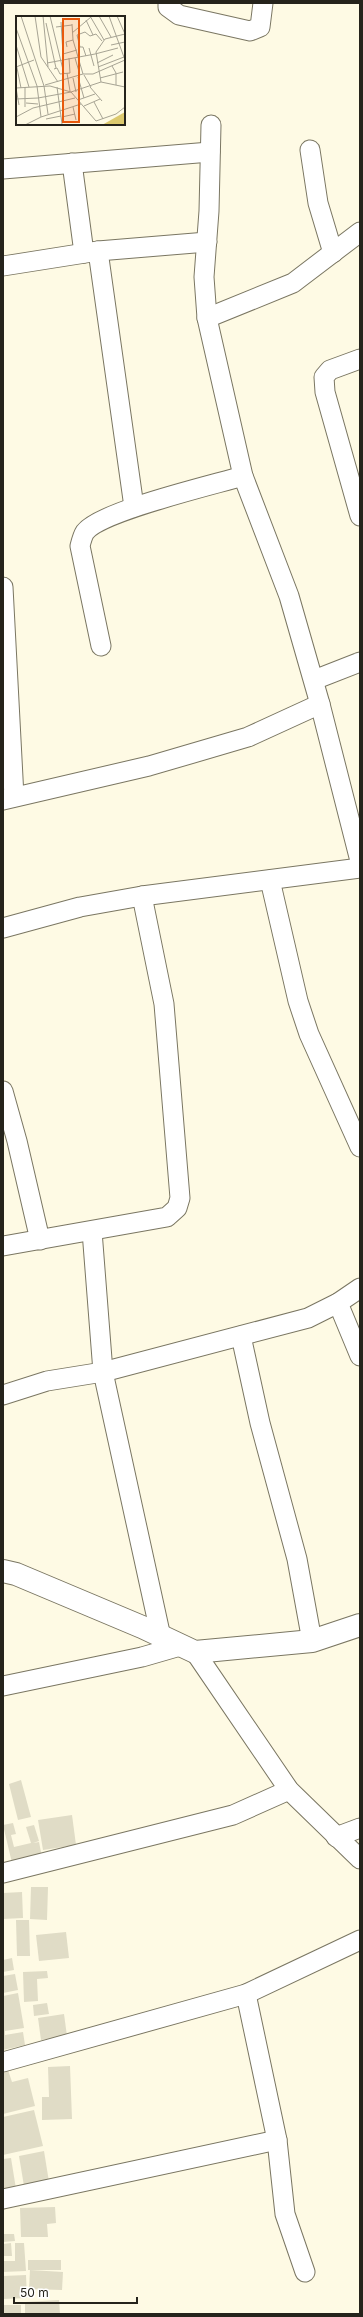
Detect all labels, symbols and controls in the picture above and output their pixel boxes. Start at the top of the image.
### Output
inset map [16,16,125,125]
scale bar [14,2279,137,2305]
text: 50 m [20,2285,49,2300]

